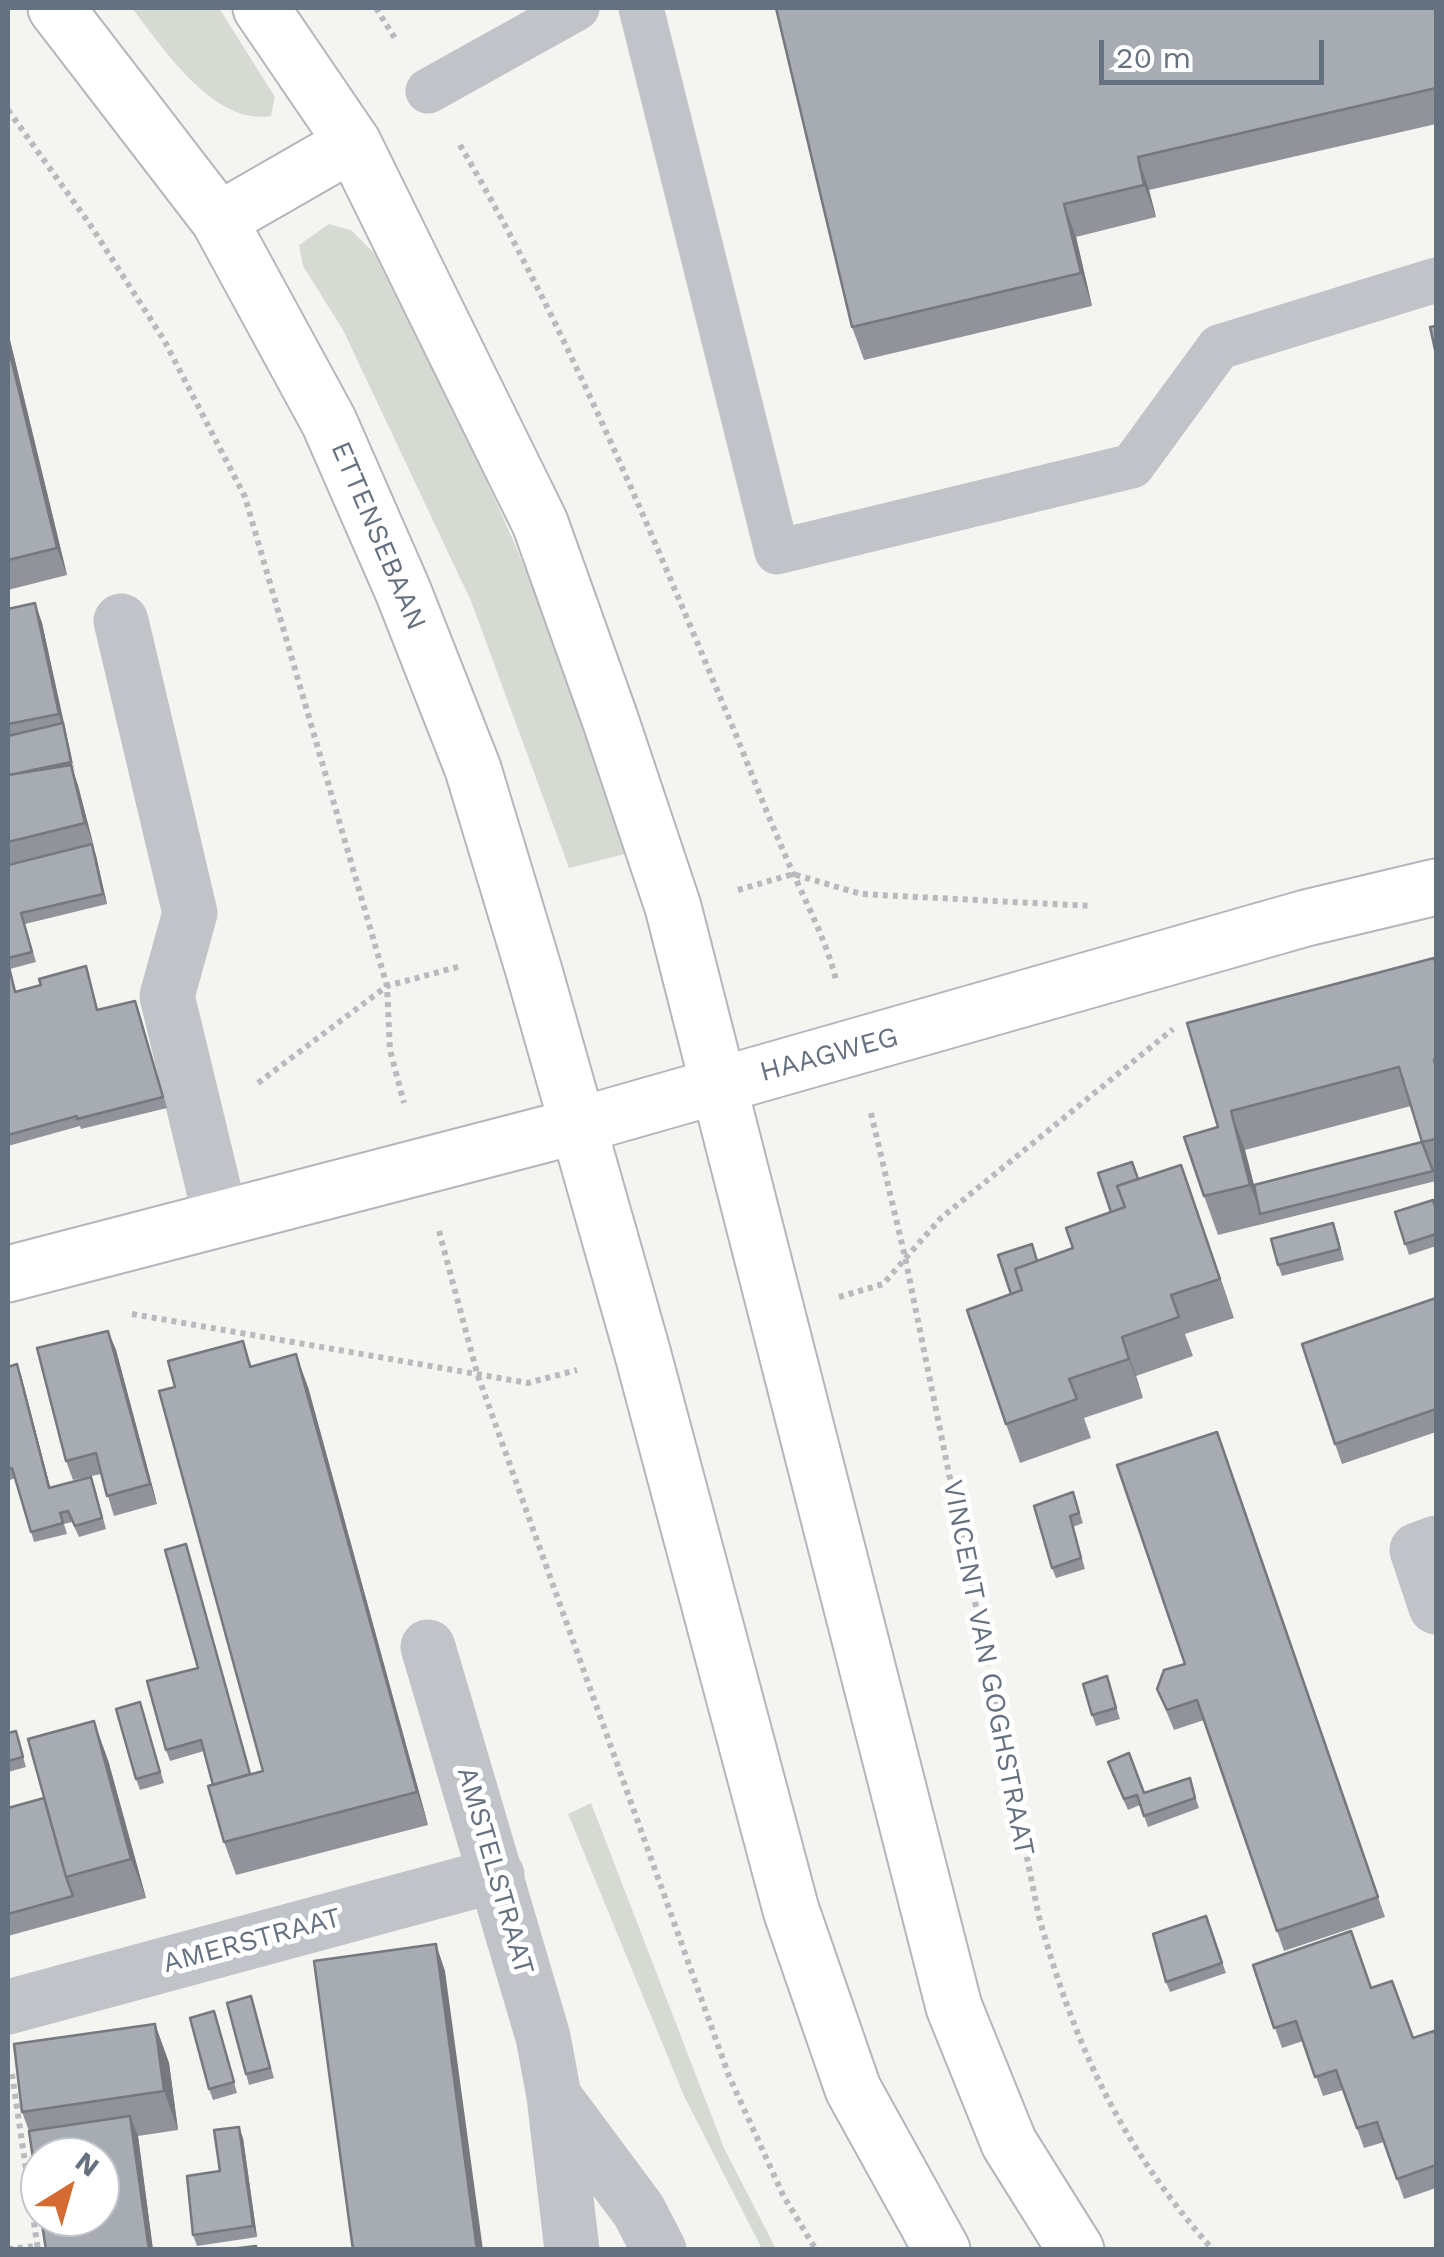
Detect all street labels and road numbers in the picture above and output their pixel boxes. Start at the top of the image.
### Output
street label: ETTENSEBAAN [323,437,433,635]
street label: HAAGWEG [756,1020,902,1090]
street label: VINCENT VAN GOGHSTRAAT [935,1477,1041,1859]
street label: AMSTELSTRAAT [449,1763,541,1979]
street label: AMERSTRAAT [159,1901,345,1981]

